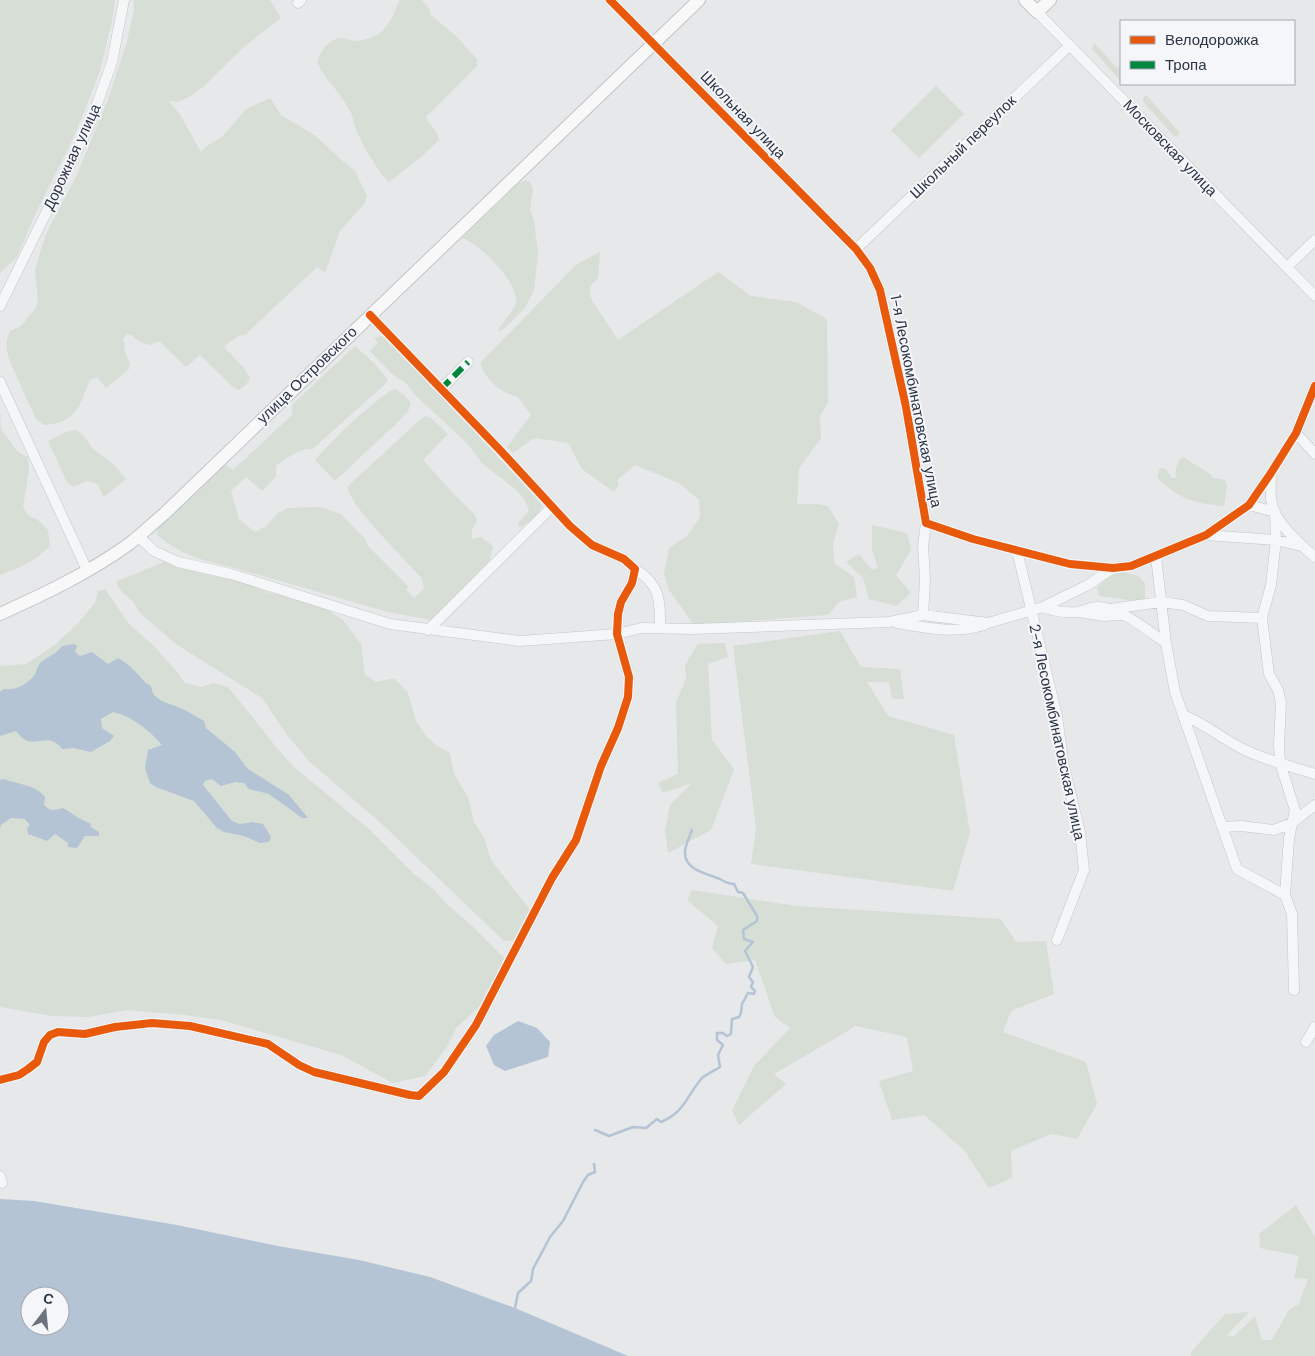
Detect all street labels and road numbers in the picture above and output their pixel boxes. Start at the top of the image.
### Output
street label: Школьная улица [696,67,791,164]
street label: Школьный переулок [906,91,1021,203]
street label: Московская улица [1119,95,1222,201]
street label: Дорожная улица [39,100,106,213]
street label: 1-я Лесокомбинатовская улица [886,293,947,510]
street label: улица Островского [253,322,361,428]
street label: 2-я Лесокомбинатовская улица [1024,622,1090,843]

